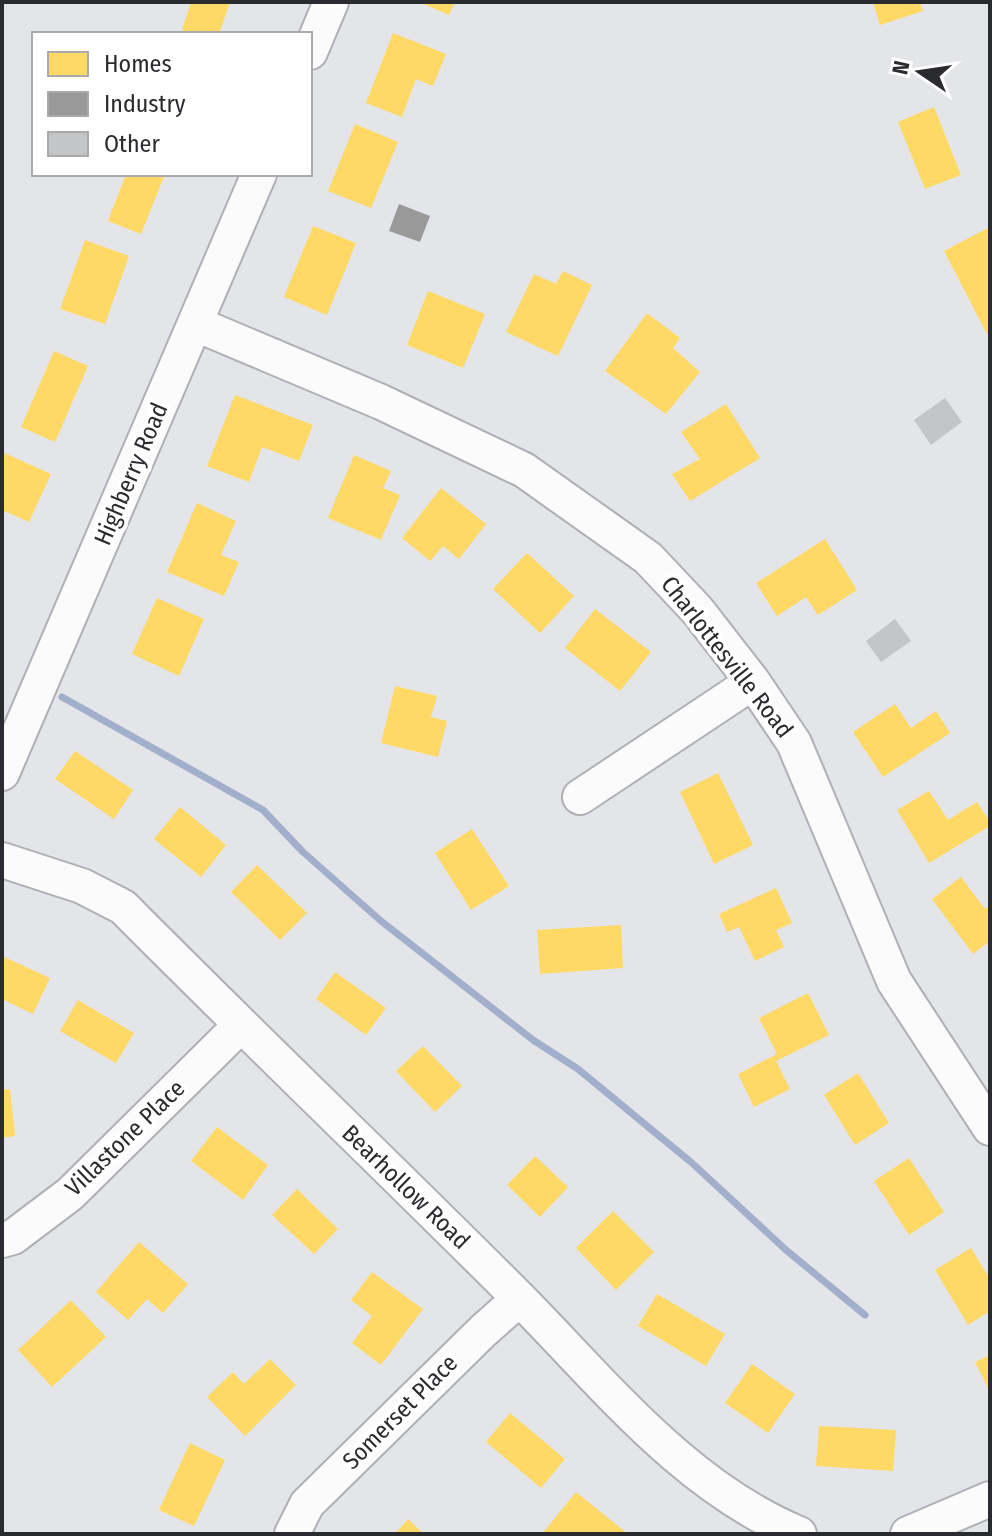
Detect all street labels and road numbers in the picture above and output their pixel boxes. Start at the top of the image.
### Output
street label: Highberry Road [88,399,174,549]
street label: Charlottesville Road [655,571,799,743]
street label: Villastone Place [60,1074,190,1202]
street label: Bearhollow Road [336,1119,476,1255]
street label: Somerset Place [337,1349,463,1475]

